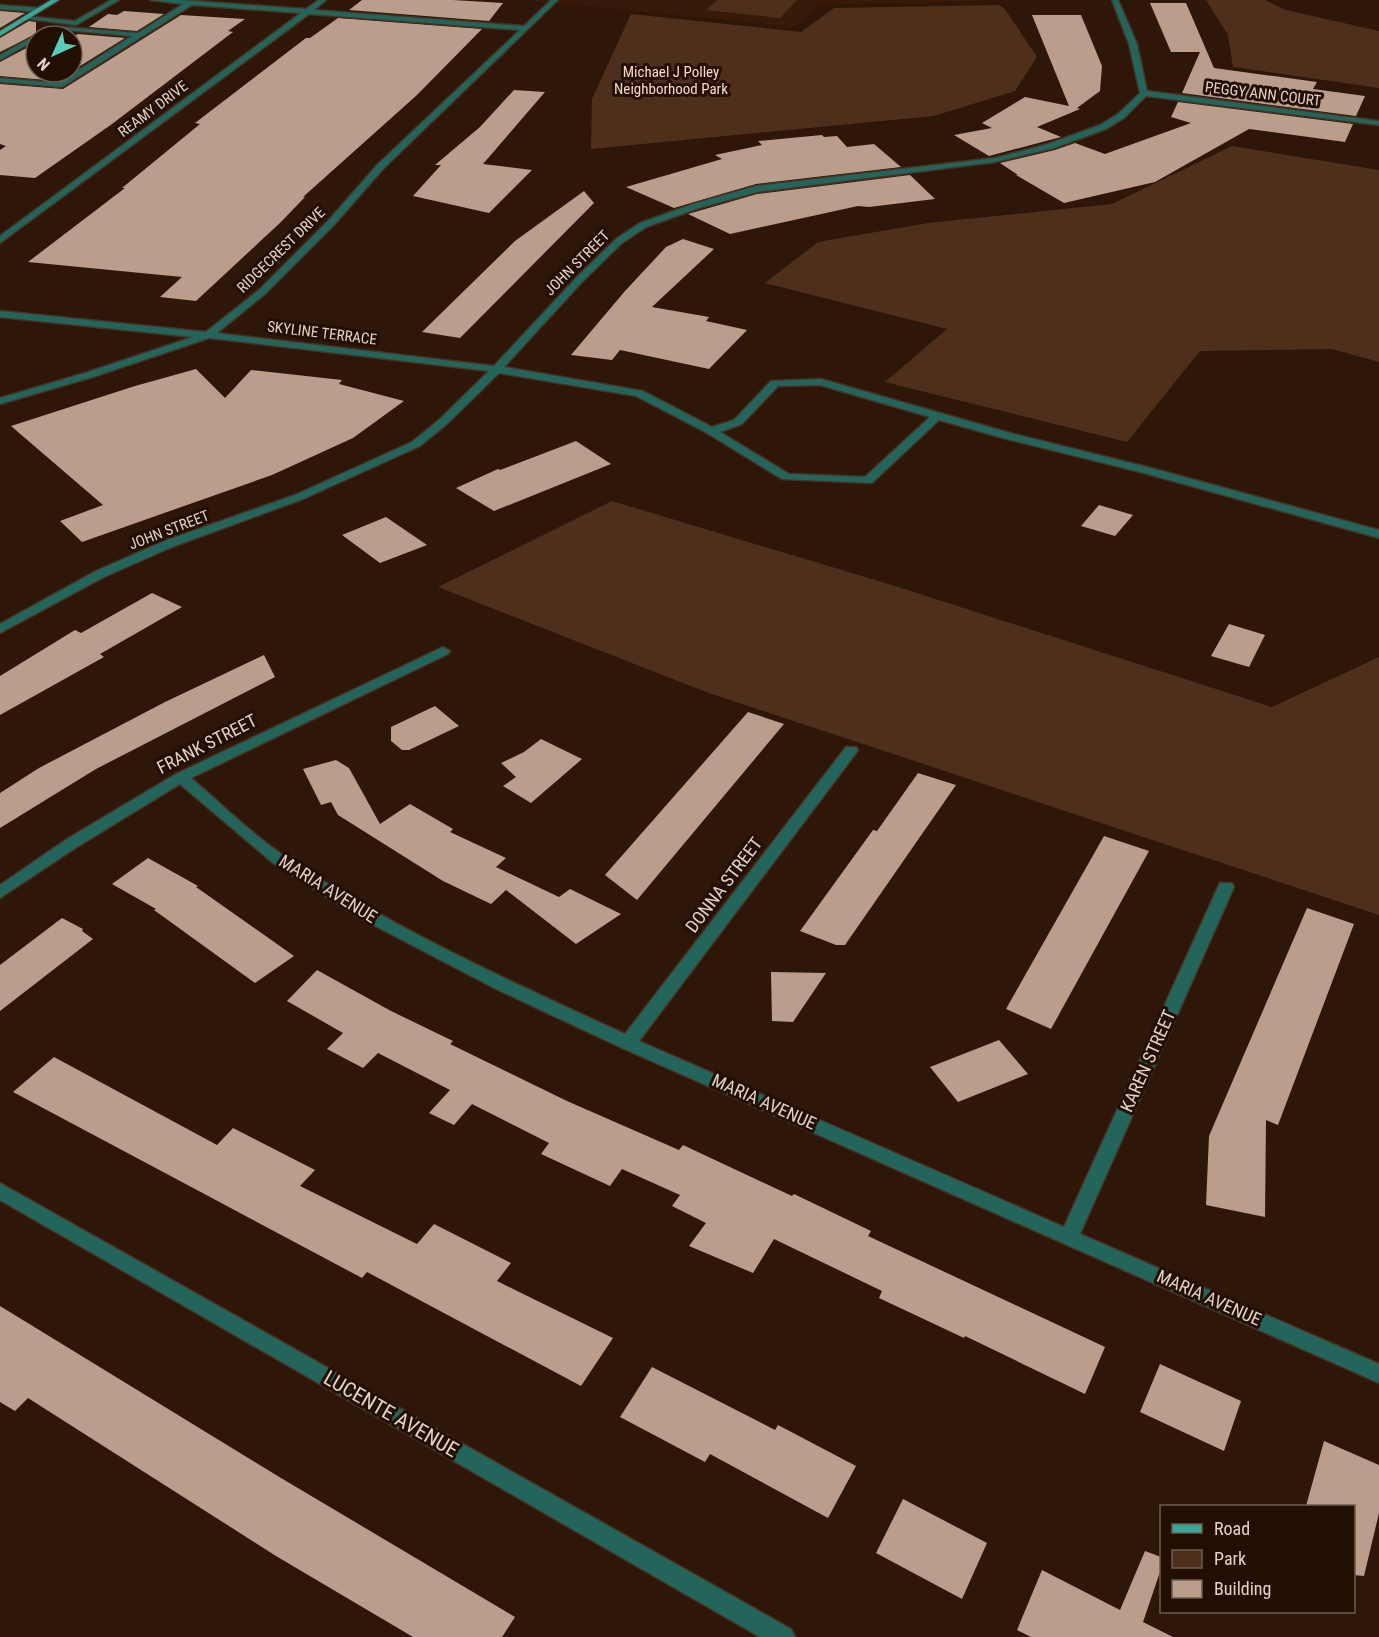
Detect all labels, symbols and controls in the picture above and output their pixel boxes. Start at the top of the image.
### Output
north arrow [24,24,84,84]
text: N [34,54,54,74]
park label: Michael J Polley Neighborhood Park [614,63,728,98]
street label: REAMY DRIVE [115,77,191,141]
street label: PEGGY ANN COURT [1204,78,1322,110]
street label: RIDGECREST DRIVE [233,203,329,297]
street label: JOHN STREET [541,227,613,299]
street label: SKYLINE TERRACE [266,317,378,349]
street label: JOHN STREET [126,506,212,554]
street label: FRANK STREET [153,709,260,778]
street label: DONNA STREET [681,833,766,936]
street label: MARIA AVENUE [275,850,381,927]
street label: KAREN STREET [1116,1006,1179,1115]
street label: MARIA AVENUE [709,1069,820,1134]
street label: MARIA AVENUE [1154,1265,1265,1330]
street label: LUCENTE AVENUE [320,1366,462,1462]
legend [1160,1505,1355,1613]
text: Road [1214,1518,1250,1539]
text: Park [1214,1548,1246,1569]
text: Building [1214,1578,1271,1599]

